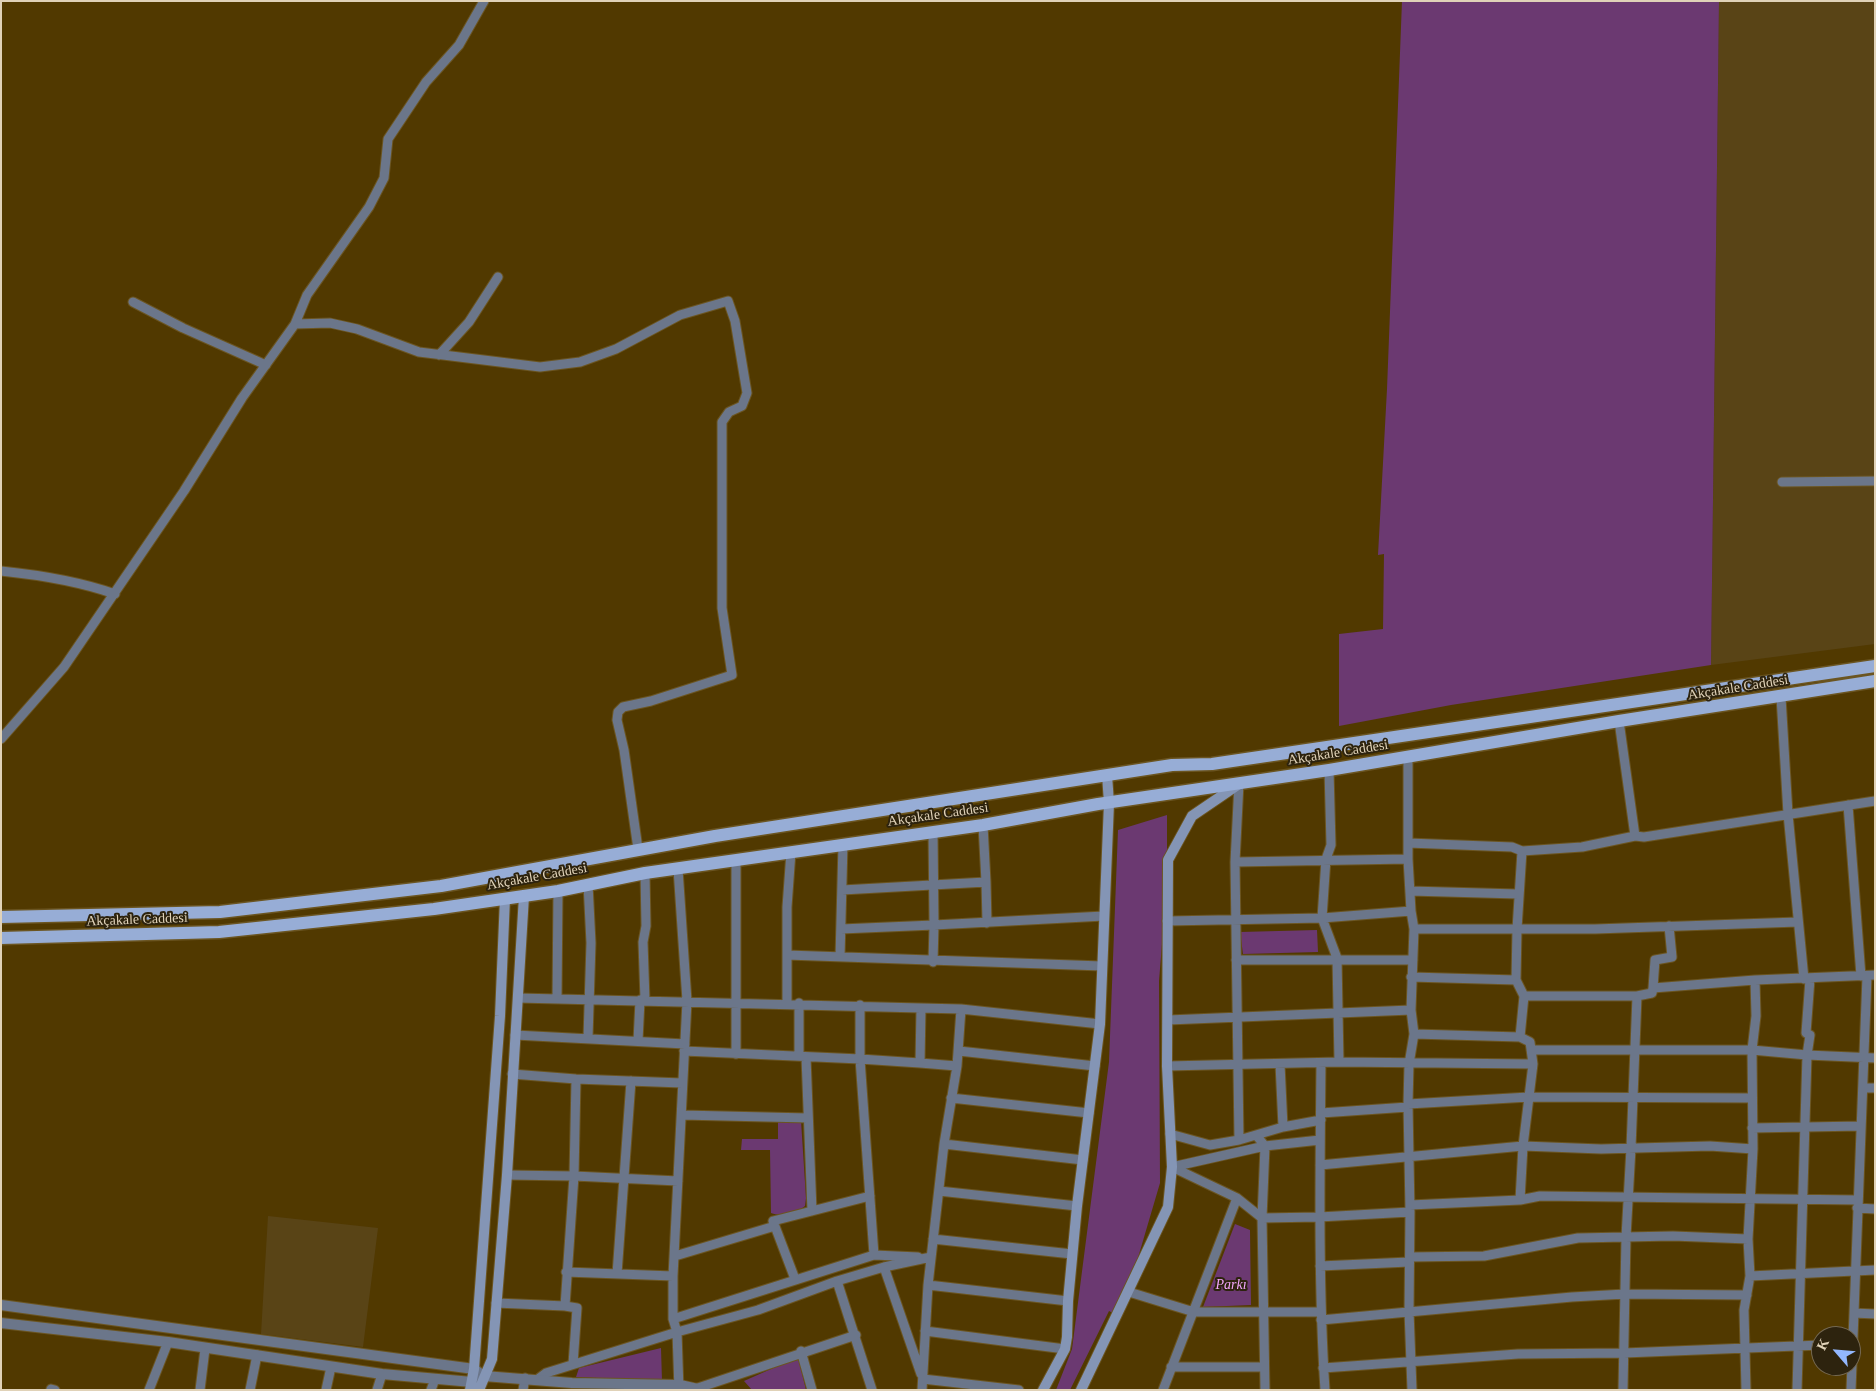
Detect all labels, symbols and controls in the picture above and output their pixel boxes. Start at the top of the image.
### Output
street label: Akçakale Caddesi [1687,672,1789,704]
street label: Akçakale Caddesi [1287,737,1389,769]
street label: Akçakale Caddesi [887,800,989,830]
street label: Akçakale Caddesi [486,860,588,894]
street label: Akçakale Caddesi [86,910,188,930]
park label: Parkı [1215,1277,1247,1293]
north arrow [1811,1326,1861,1376]
text: K [1814,1336,1832,1353]

